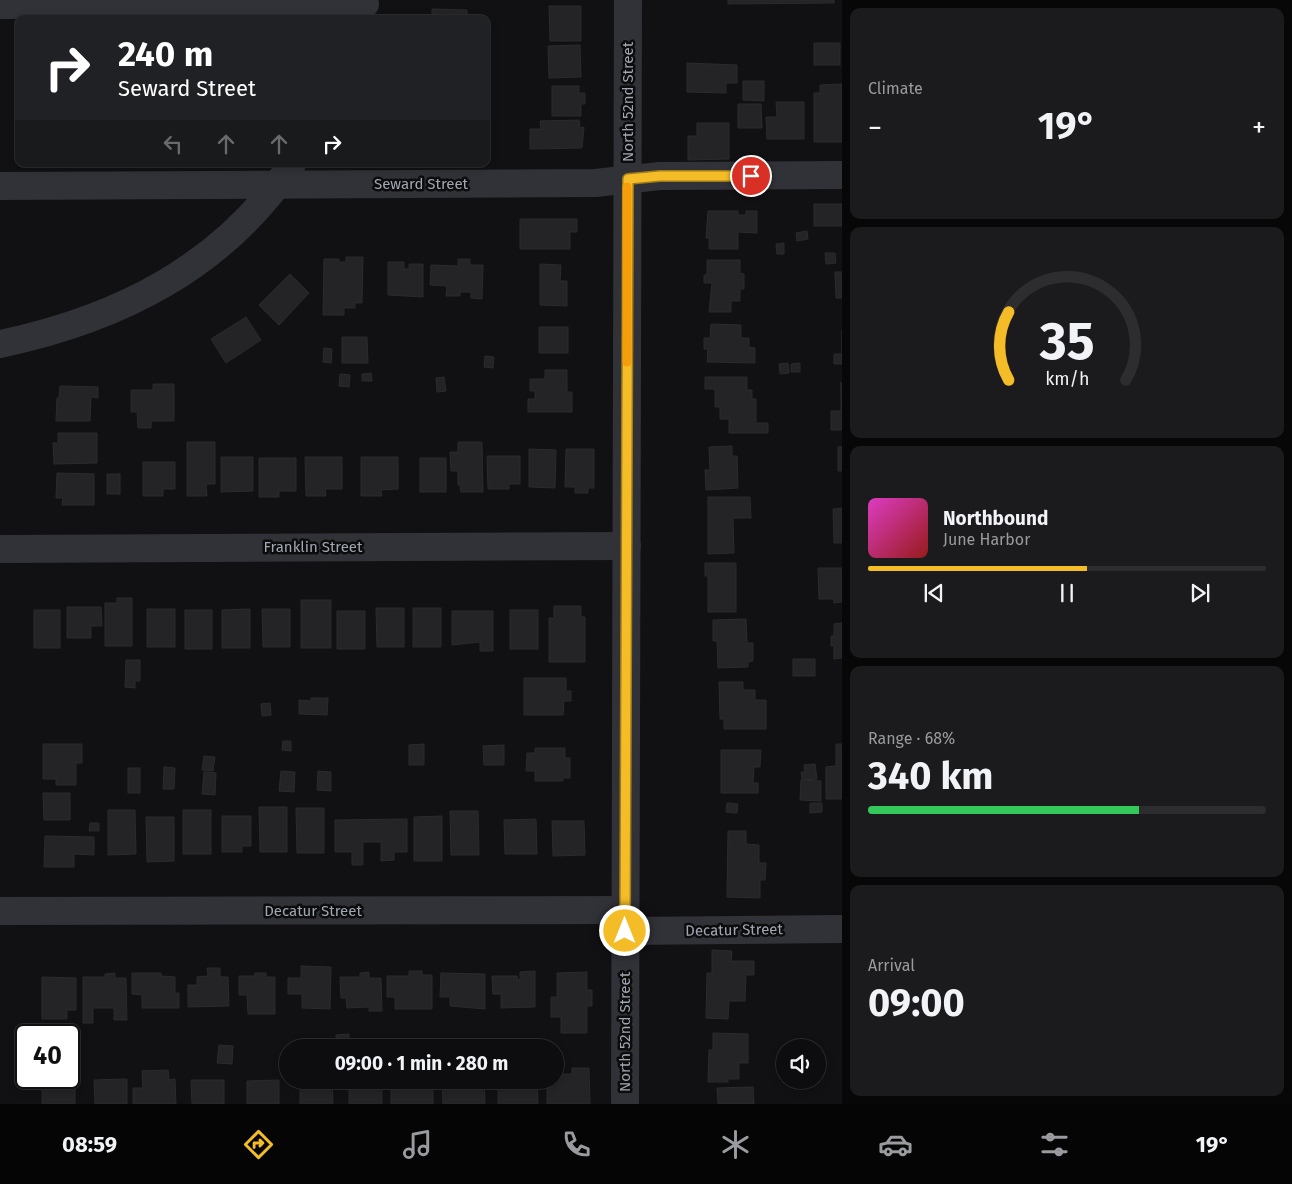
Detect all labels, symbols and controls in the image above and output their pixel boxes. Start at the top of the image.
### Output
text: 240 m [118,33,213,75]
icon: right [35,35,100,100]
street label: North 52nd Street [619,41,637,162]
text: Seward Street [118,75,256,102]
text: Climate [868,79,923,98]
text: 19° [1038,103,1096,149]
text: − [868,111,882,144]
text: + [1252,111,1266,144]
icon: left [159,130,187,158]
icon: ahead [212,130,240,158]
icon: ahead [265,130,293,158]
icon: right [318,130,346,158]
pin [730,155,772,197]
icon: arrive [737,162,765,190]
street label: Seward Street [374,175,469,193]
text: 35 [1039,310,1094,373]
text: km/h [1045,368,1089,390]
text: Northbound [943,507,1048,530]
text: June Harbor [943,530,1030,549]
street label: Franklin Street [264,538,363,556]
icon: previous [920,579,948,607]
icon: pause [1053,579,1081,607]
icon: next [1186,579,1214,607]
text: Range · 68% [868,729,955,748]
text: 340 km [868,753,993,799]
street label: Decatur Street [264,902,362,920]
position arrow [598,904,650,956]
street label: Decatur Street [685,920,784,940]
text: Arrival [868,956,915,975]
street label: North 52nd Street [616,971,634,1092]
text: 09:00 [868,980,965,1026]
speed limit sign: 40 [15,1024,80,1089]
map controls [776,1039,826,1089]
button: sound [776,1039,826,1089]
text: 09:00 · 1 min · 280 m [335,1052,508,1075]
icon: directions [241,1127,276,1162]
icon: music [400,1127,435,1162]
icon: phone [559,1127,594,1162]
icon: climate [718,1127,753,1162]
icon: car [878,1127,913,1162]
icon: filters [1037,1127,1072,1162]
text: 08:59 [62,1131,117,1158]
text: 19° [1196,1131,1230,1158]

